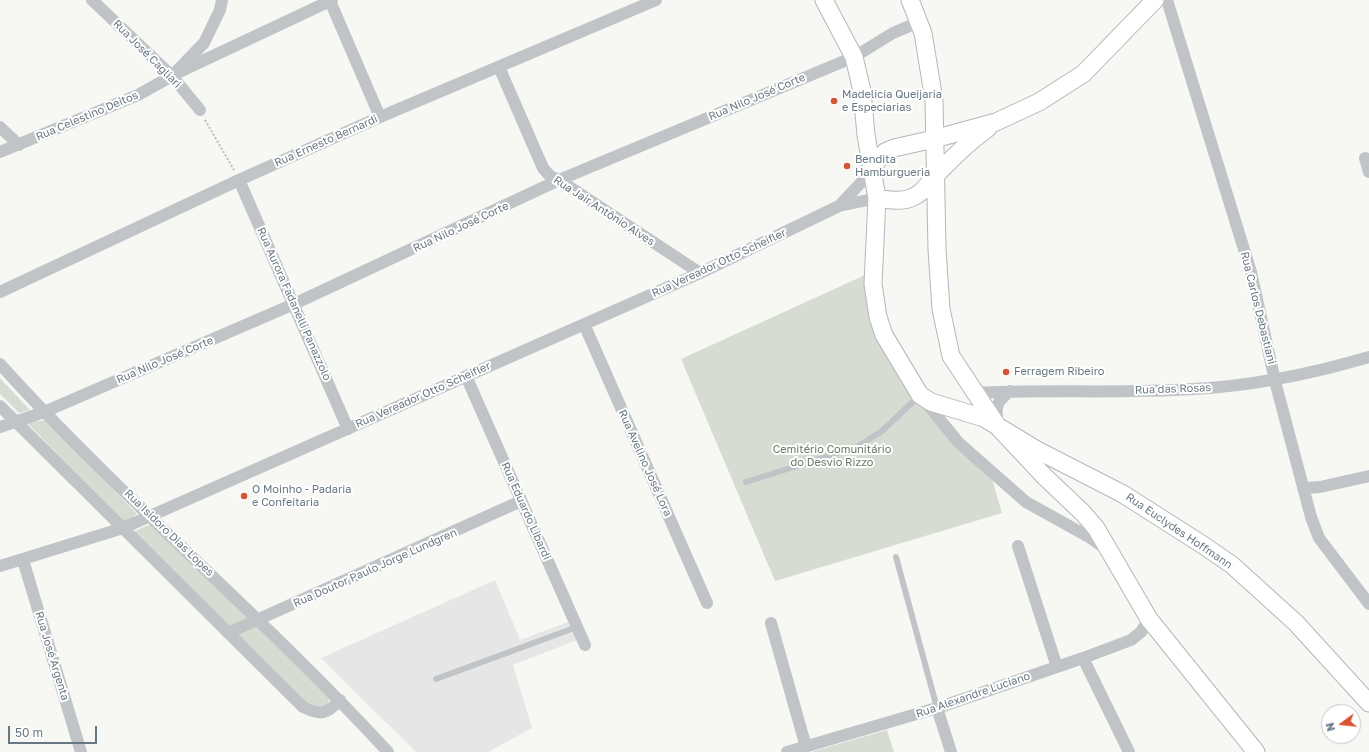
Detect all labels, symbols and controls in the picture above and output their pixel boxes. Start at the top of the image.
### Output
street label: Rua José Cagliari [110,17,184,91]
street label: Rua Nilo José Corte [707,71,807,123]
street label: Rua Celestino Deitos [34,88,140,144]
place label: Madelicia Queijaria e Especiarias [842,88,942,114]
marker: Madelicia Queijaria e Especiarias [829,96,839,106]
street label: Rua Ernesto Bernardi [272,112,380,170]
place label: Bendita Hamburgueria [855,153,930,179]
marker: Bendita Hamburgueria [842,161,852,171]
street label: Rua Jair Antônio Alves [551,173,657,249]
street label: Rua Nilo José Corte [411,199,511,255]
street label: Rua Aurora Fadanelli Panazzolo [254,225,334,383]
street label: Rua Vereador Otto Scheifler [650,226,788,300]
street label: Rua Carlos Debastiani [1238,250,1278,366]
street label: Rua Nilo José Corte [115,334,215,386]
street label: Rua Vereador Otto Scheifler [353,359,493,431]
place label: Ferragem Ribeiro [1014,365,1104,379]
marker: Ferragem Ribeiro [1001,367,1011,377]
street label: Rua das Rosas [1135,381,1211,397]
street label: Rua Avelino José Lora [616,408,674,518]
park label: Cemitério Comunitário do Desvio Rizzo [773,443,891,469]
street label: Rua Eduardo Libardi [499,460,553,562]
place label: O Moinho - Padaria e Confeitaria [252,483,351,509]
street label: Rua Isidoro Dias Lopes [122,487,216,579]
street label: Rua Euclydes Hoffmann [1123,490,1235,572]
marker: O Moinho - Padaria e Confeitaria [239,491,249,501]
street label: Rua Doutor Paulo Jorge Lundgren [291,526,459,610]
street label: Rua José Argenta [32,610,72,702]
street label: Rua Alexandre Luciano [914,669,1032,721]
north arrow [1321,704,1361,744]
scale bar [10,718,99,744]
text: N [1323,721,1337,733]
text: 50 m [15,725,43,740]

